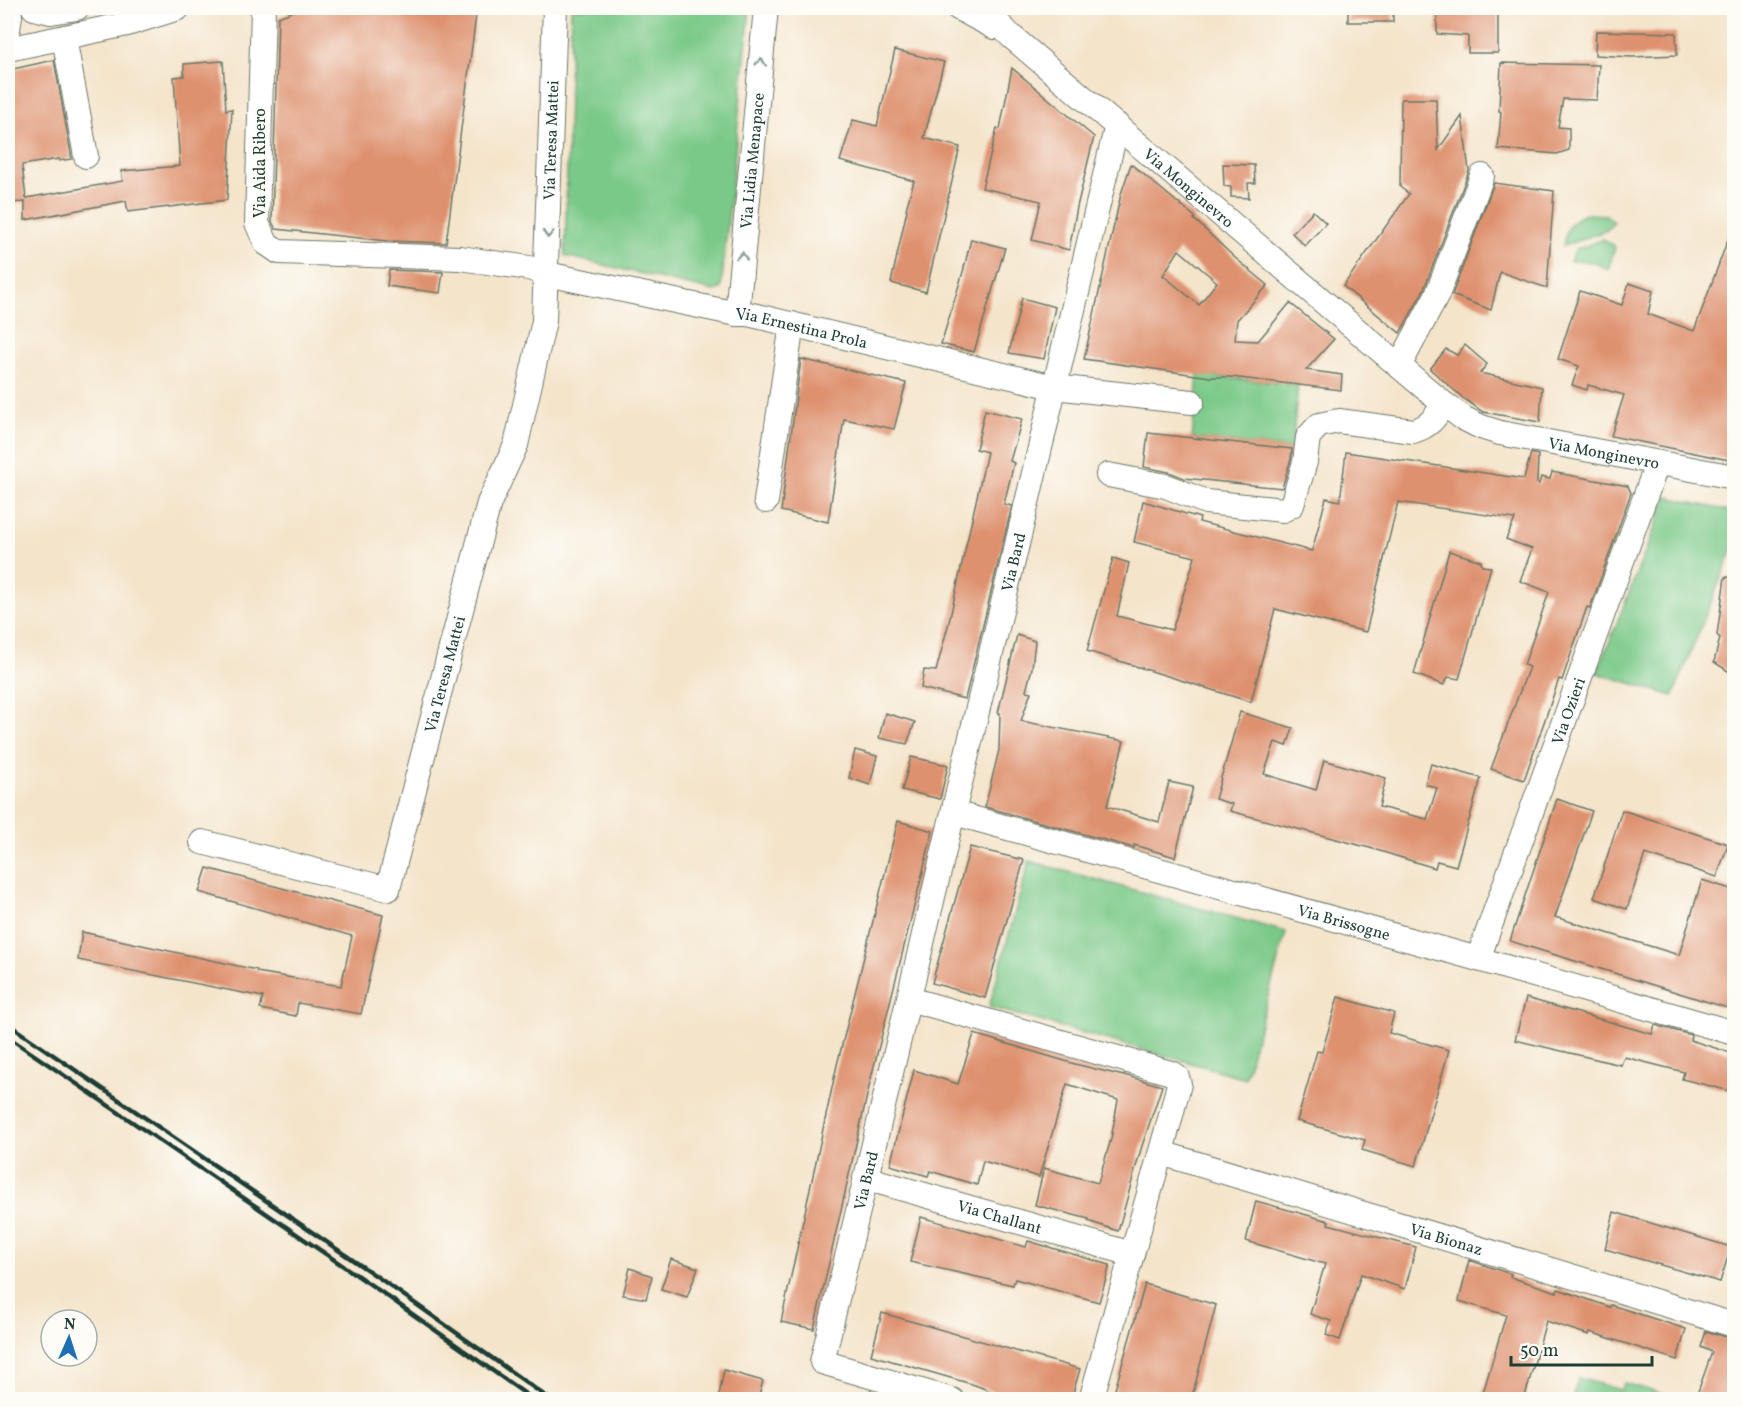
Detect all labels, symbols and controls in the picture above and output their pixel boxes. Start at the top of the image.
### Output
one-way arrow [754,57,767,66]
street label: Via Teresa Mattei [539,80,565,200]
street label: Via Lidia Menapace [736,92,771,230]
street label: Via Aida Ribero [250,108,272,218]
street label: Via Monginevro [1138,144,1238,234]
one-way arrow [542,229,554,238]
one-way arrow [735,251,748,260]
street label: Via Ernestina Prola [736,305,869,355]
street label: Via Monginevro [1546,433,1661,476]
street label: Via Bard [997,531,1032,594]
street label: Via Teresa Mattei [420,614,472,735]
street label: Via Ozieri [1547,675,1592,748]
street label: Via Brissogne [1295,900,1392,947]
street label: Via Bard [850,1149,885,1213]
street label: Via Challant [954,1196,1044,1241]
street label: Via Bionaz [1407,1219,1485,1262]
north arrow [39,1308,99,1368]
text: N [63,1314,76,1336]
scale bar [1511,1329,1652,1367]
text: 50 m [1520,1339,1559,1364]

